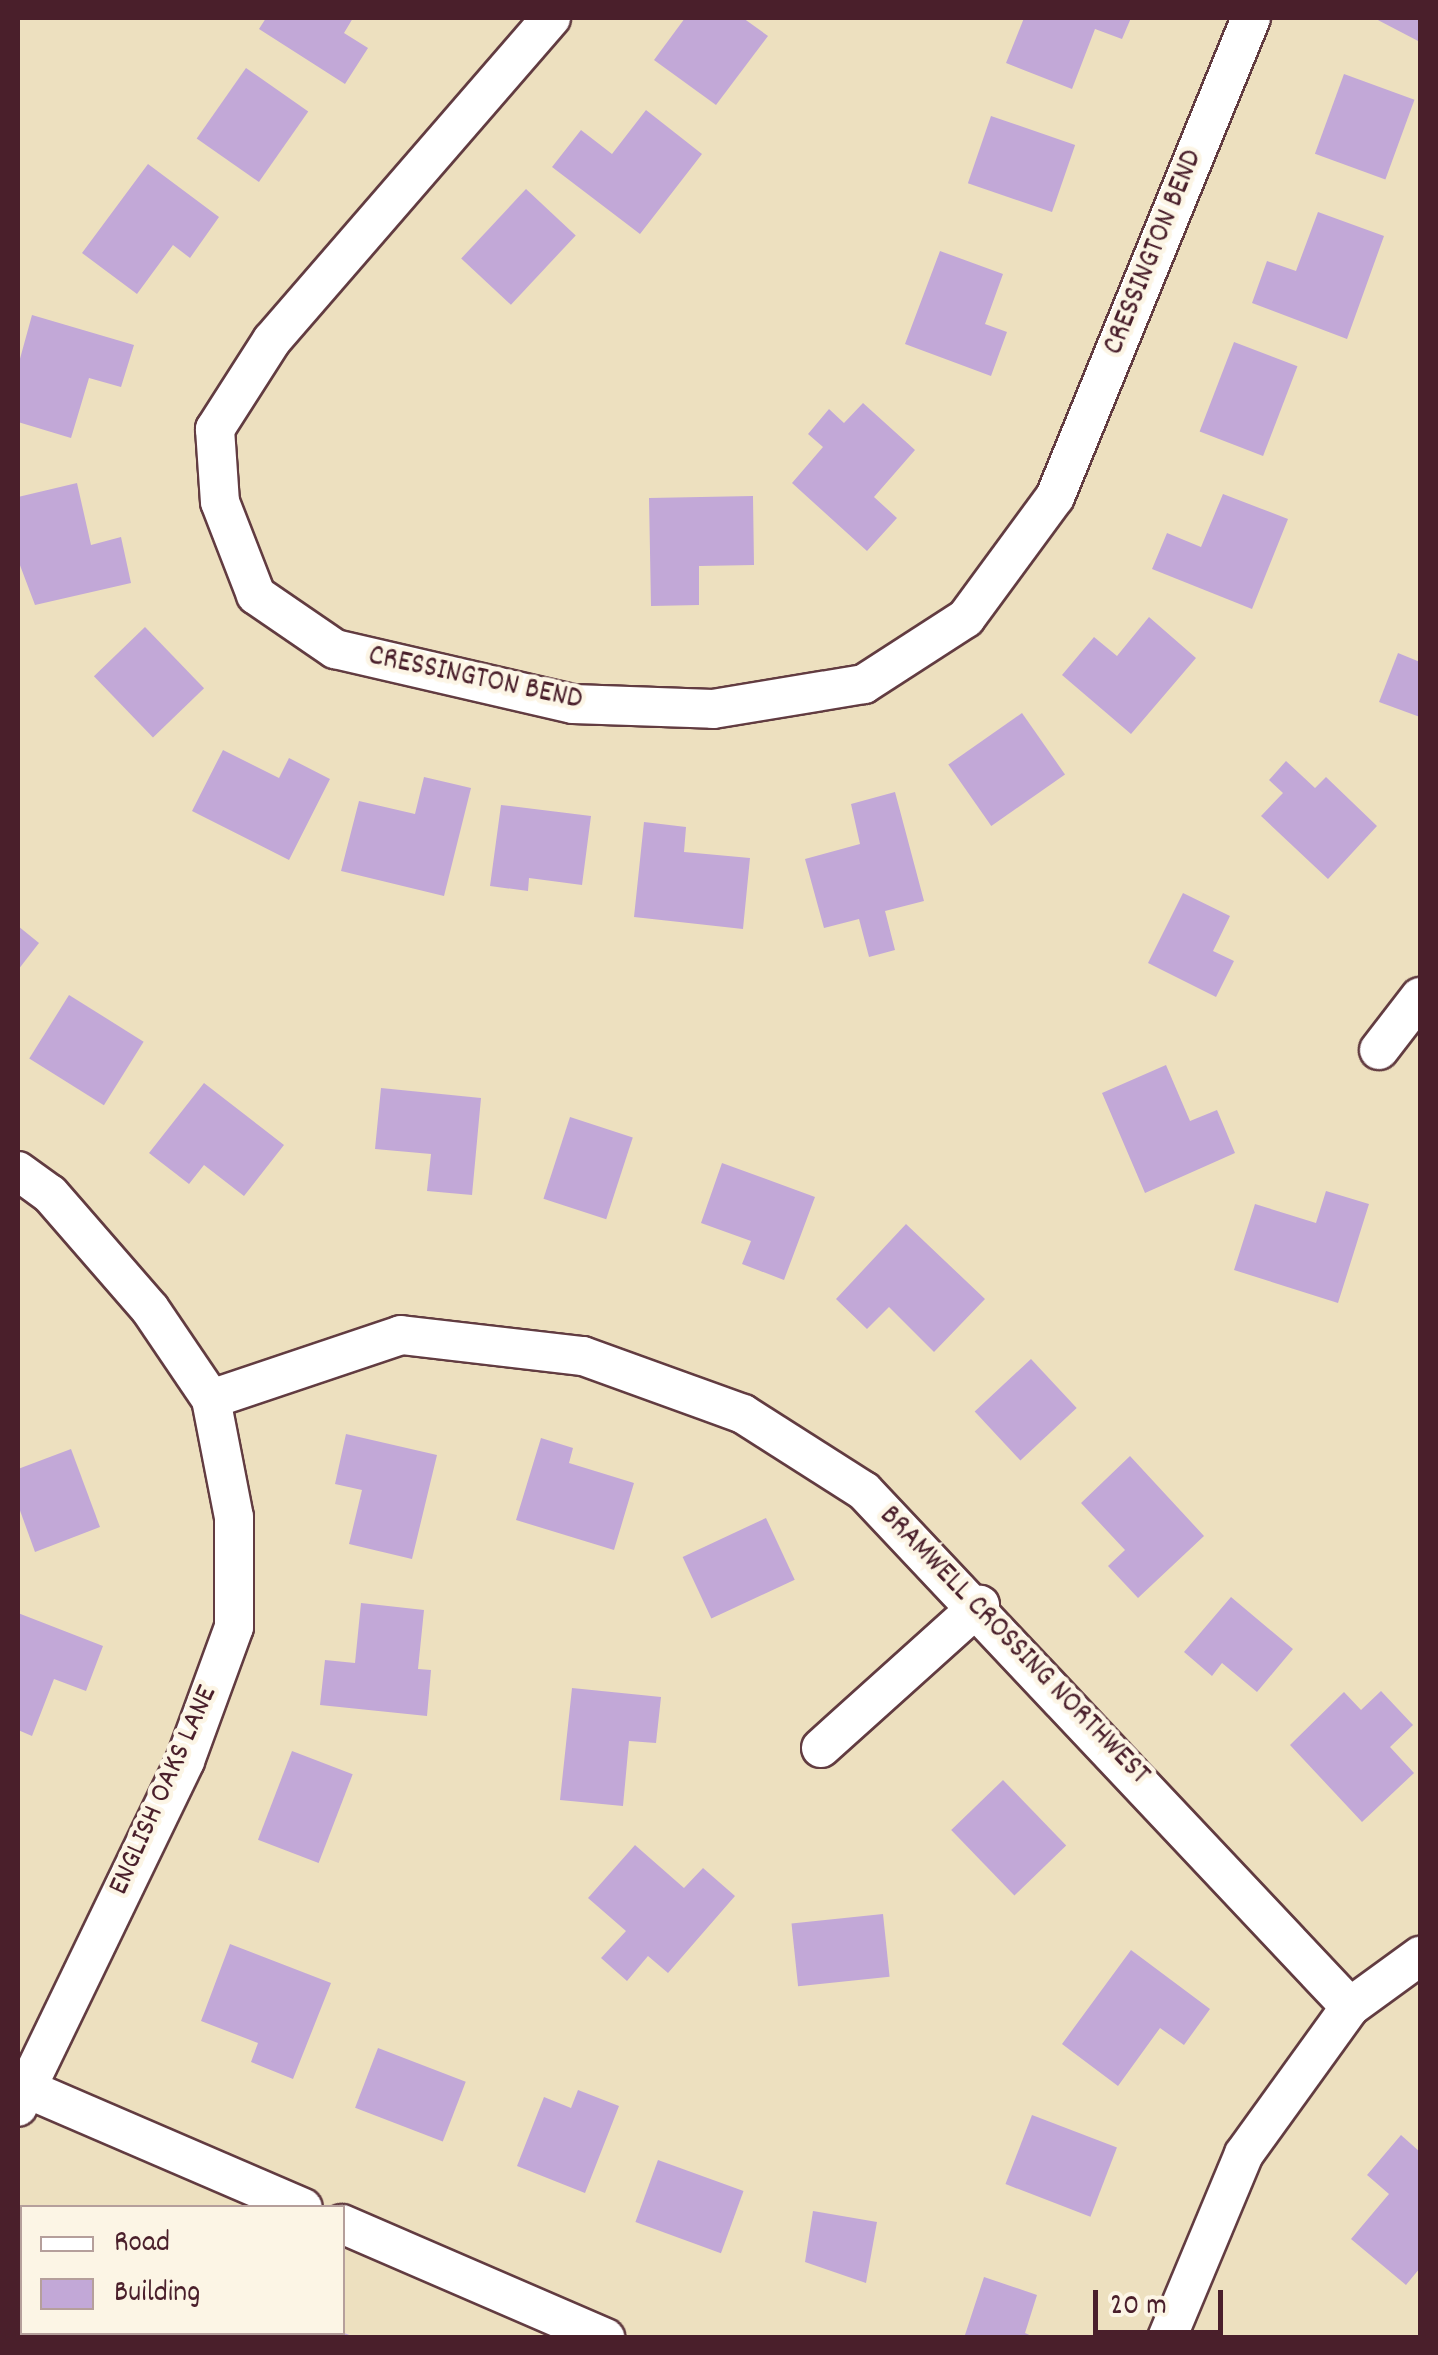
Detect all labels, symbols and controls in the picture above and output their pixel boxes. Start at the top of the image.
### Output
street label: CRESSINGTON BEND [1098,145,1212,361]
street label: CRESSINGTON BEND [365,640,585,720]
street label: BRAMWELL CROSSING NORTHWEST [870,1500,1156,1794]
street label: ENGLISH OAKS LANE [103,1681,227,1901]
legend [20,2205,345,2335]
text: Road [114,2223,170,2266]
scale bar [1098,2270,1228,2332]
text: Building [114,2273,200,2316]
text: 20 m [1110,2286,1167,2329]

